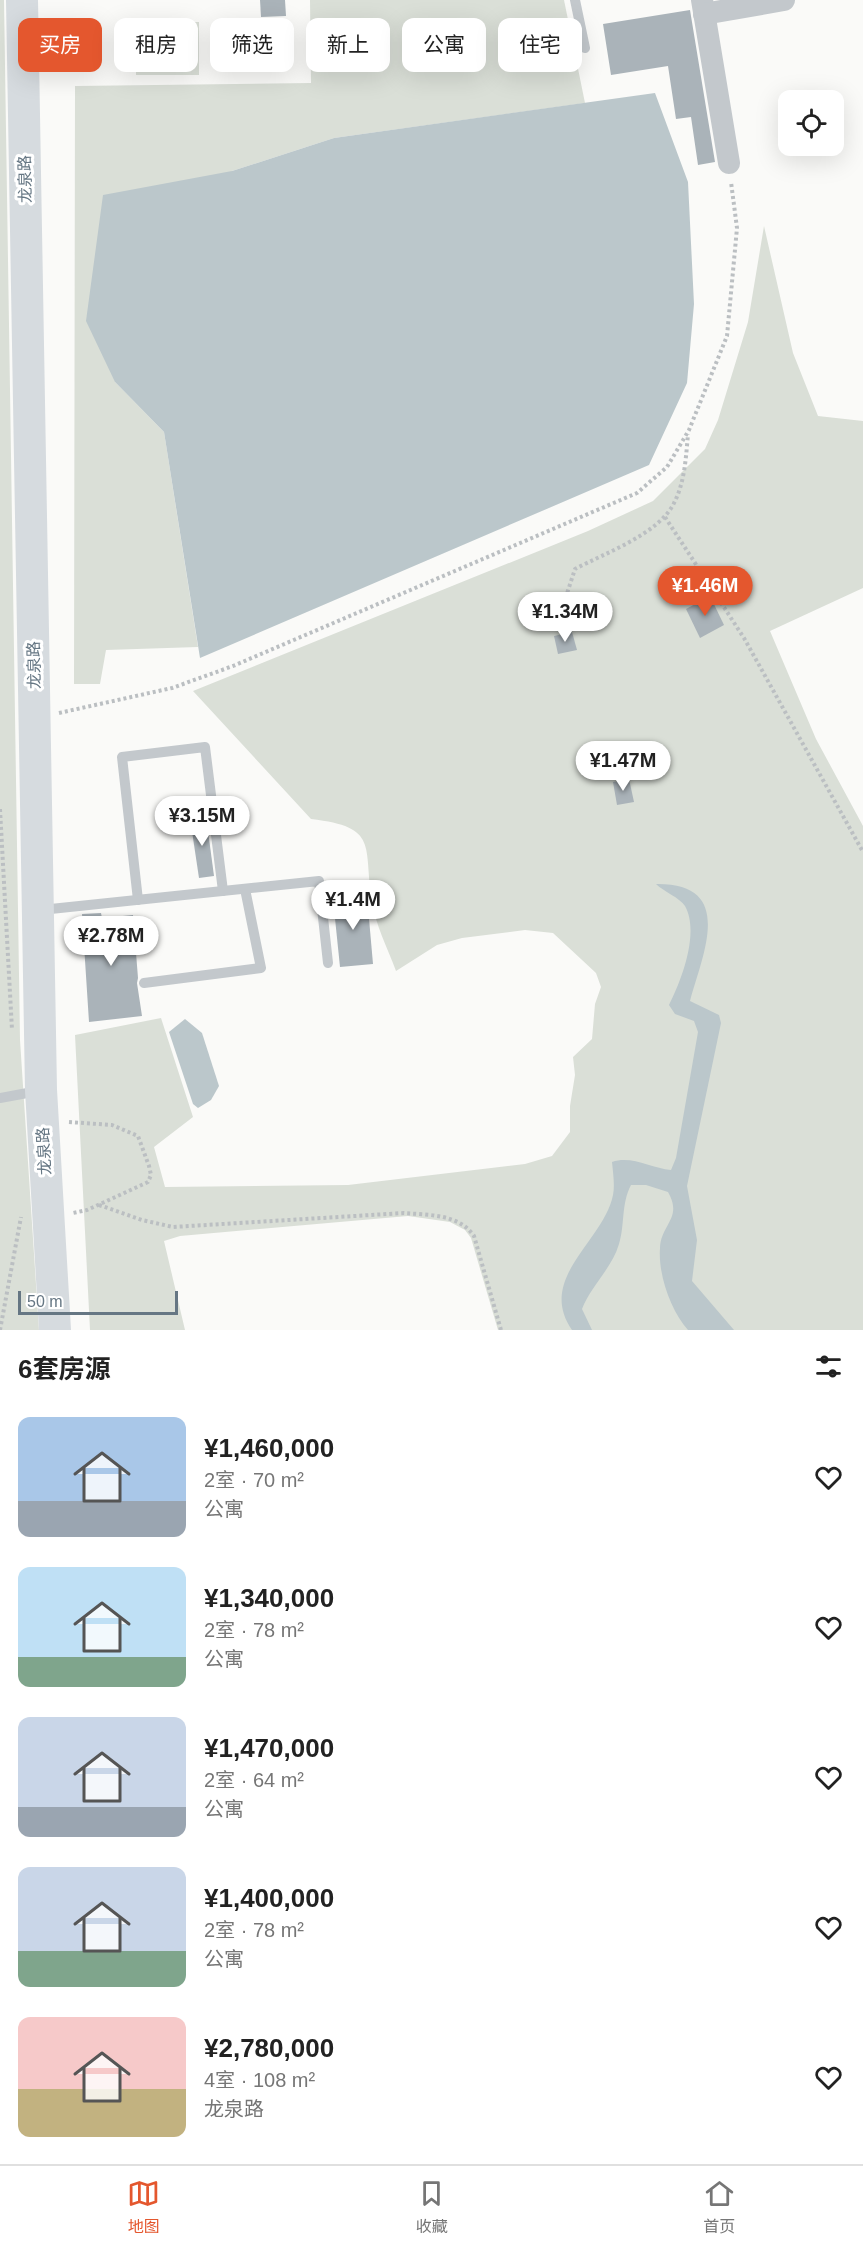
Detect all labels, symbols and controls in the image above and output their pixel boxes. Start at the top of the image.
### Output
chip: 买房 [18,18,102,72]
chip: 租房 [114,18,198,72]
chip: 筛选 [210,18,294,72]
chip: 新上 [306,18,390,72]
chip: 公寓 [402,18,486,72]
chip: 住宅 [498,18,582,72]
map controls [778,90,844,156]
button: locate [778,90,844,156]
street label: 龙泉路 [16,155,34,203]
pin: ¥1.46M [656,566,754,617]
text: ¥1.46M [672,574,738,596]
pin: ¥1.34M [516,592,614,643]
text: ¥1.34M [532,600,598,622]
street label: 龙泉路 [25,641,43,689]
pin: ¥1.47M [574,741,672,792]
text: ¥1.47M [590,749,656,771]
pin: ¥3.15M [153,796,251,847]
text: ¥3.15M [169,804,235,826]
pin: ¥1.4M [311,880,395,931]
text: ¥1.4M [325,888,381,910]
pin: ¥2.78M [62,916,160,967]
text: ¥2.78M [78,924,144,946]
street label: 龙泉路 [34,1127,54,1175]
scale bar [18,1288,178,1316]
text: 50 m [27,1293,63,1310]
icon: filters [812,1350,845,1383]
text: 6套房源 [18,1354,110,1384]
text: ¥1,460,000 [204,1433,334,1463]
icon: home [66,1441,138,1513]
icon: heart [812,1461,845,1494]
text: 2室 · 70 m² [204,1469,304,1491]
text: 公寓 [204,1498,244,1520]
text: ¥1,340,000 [204,1583,334,1613]
icon: home [66,1591,138,1663]
icon: heart [812,1611,845,1644]
text: 2室 · 78 m² [204,1619,304,1641]
text: 公寓 [204,1648,244,1670]
text: ¥1,470,000 [204,1733,334,1763]
icon: home [66,1741,138,1813]
icon: heart [812,1761,845,1794]
text: 2室 · 64 m² [204,1769,304,1791]
text: 公寓 [204,1798,244,1820]
text: ¥1,400,000 [204,1883,334,1913]
icon: home [66,1891,138,1963]
icon: heart [812,1911,845,1944]
text: 2室 · 78 m² [204,1919,304,1941]
text: 公寓 [204,1948,244,1970]
text: ¥2,780,000 [204,2033,334,2063]
icon: home [66,2041,138,2113]
icon: heart [812,2061,845,2094]
text: 4室 · 108 m² [204,2069,315,2091]
text: 龙泉路 [204,2098,264,2120]
tab: 地图 [127,2177,160,2237]
tab: 收藏 [415,2177,448,2237]
tab: 首页 [703,2177,736,2237]

